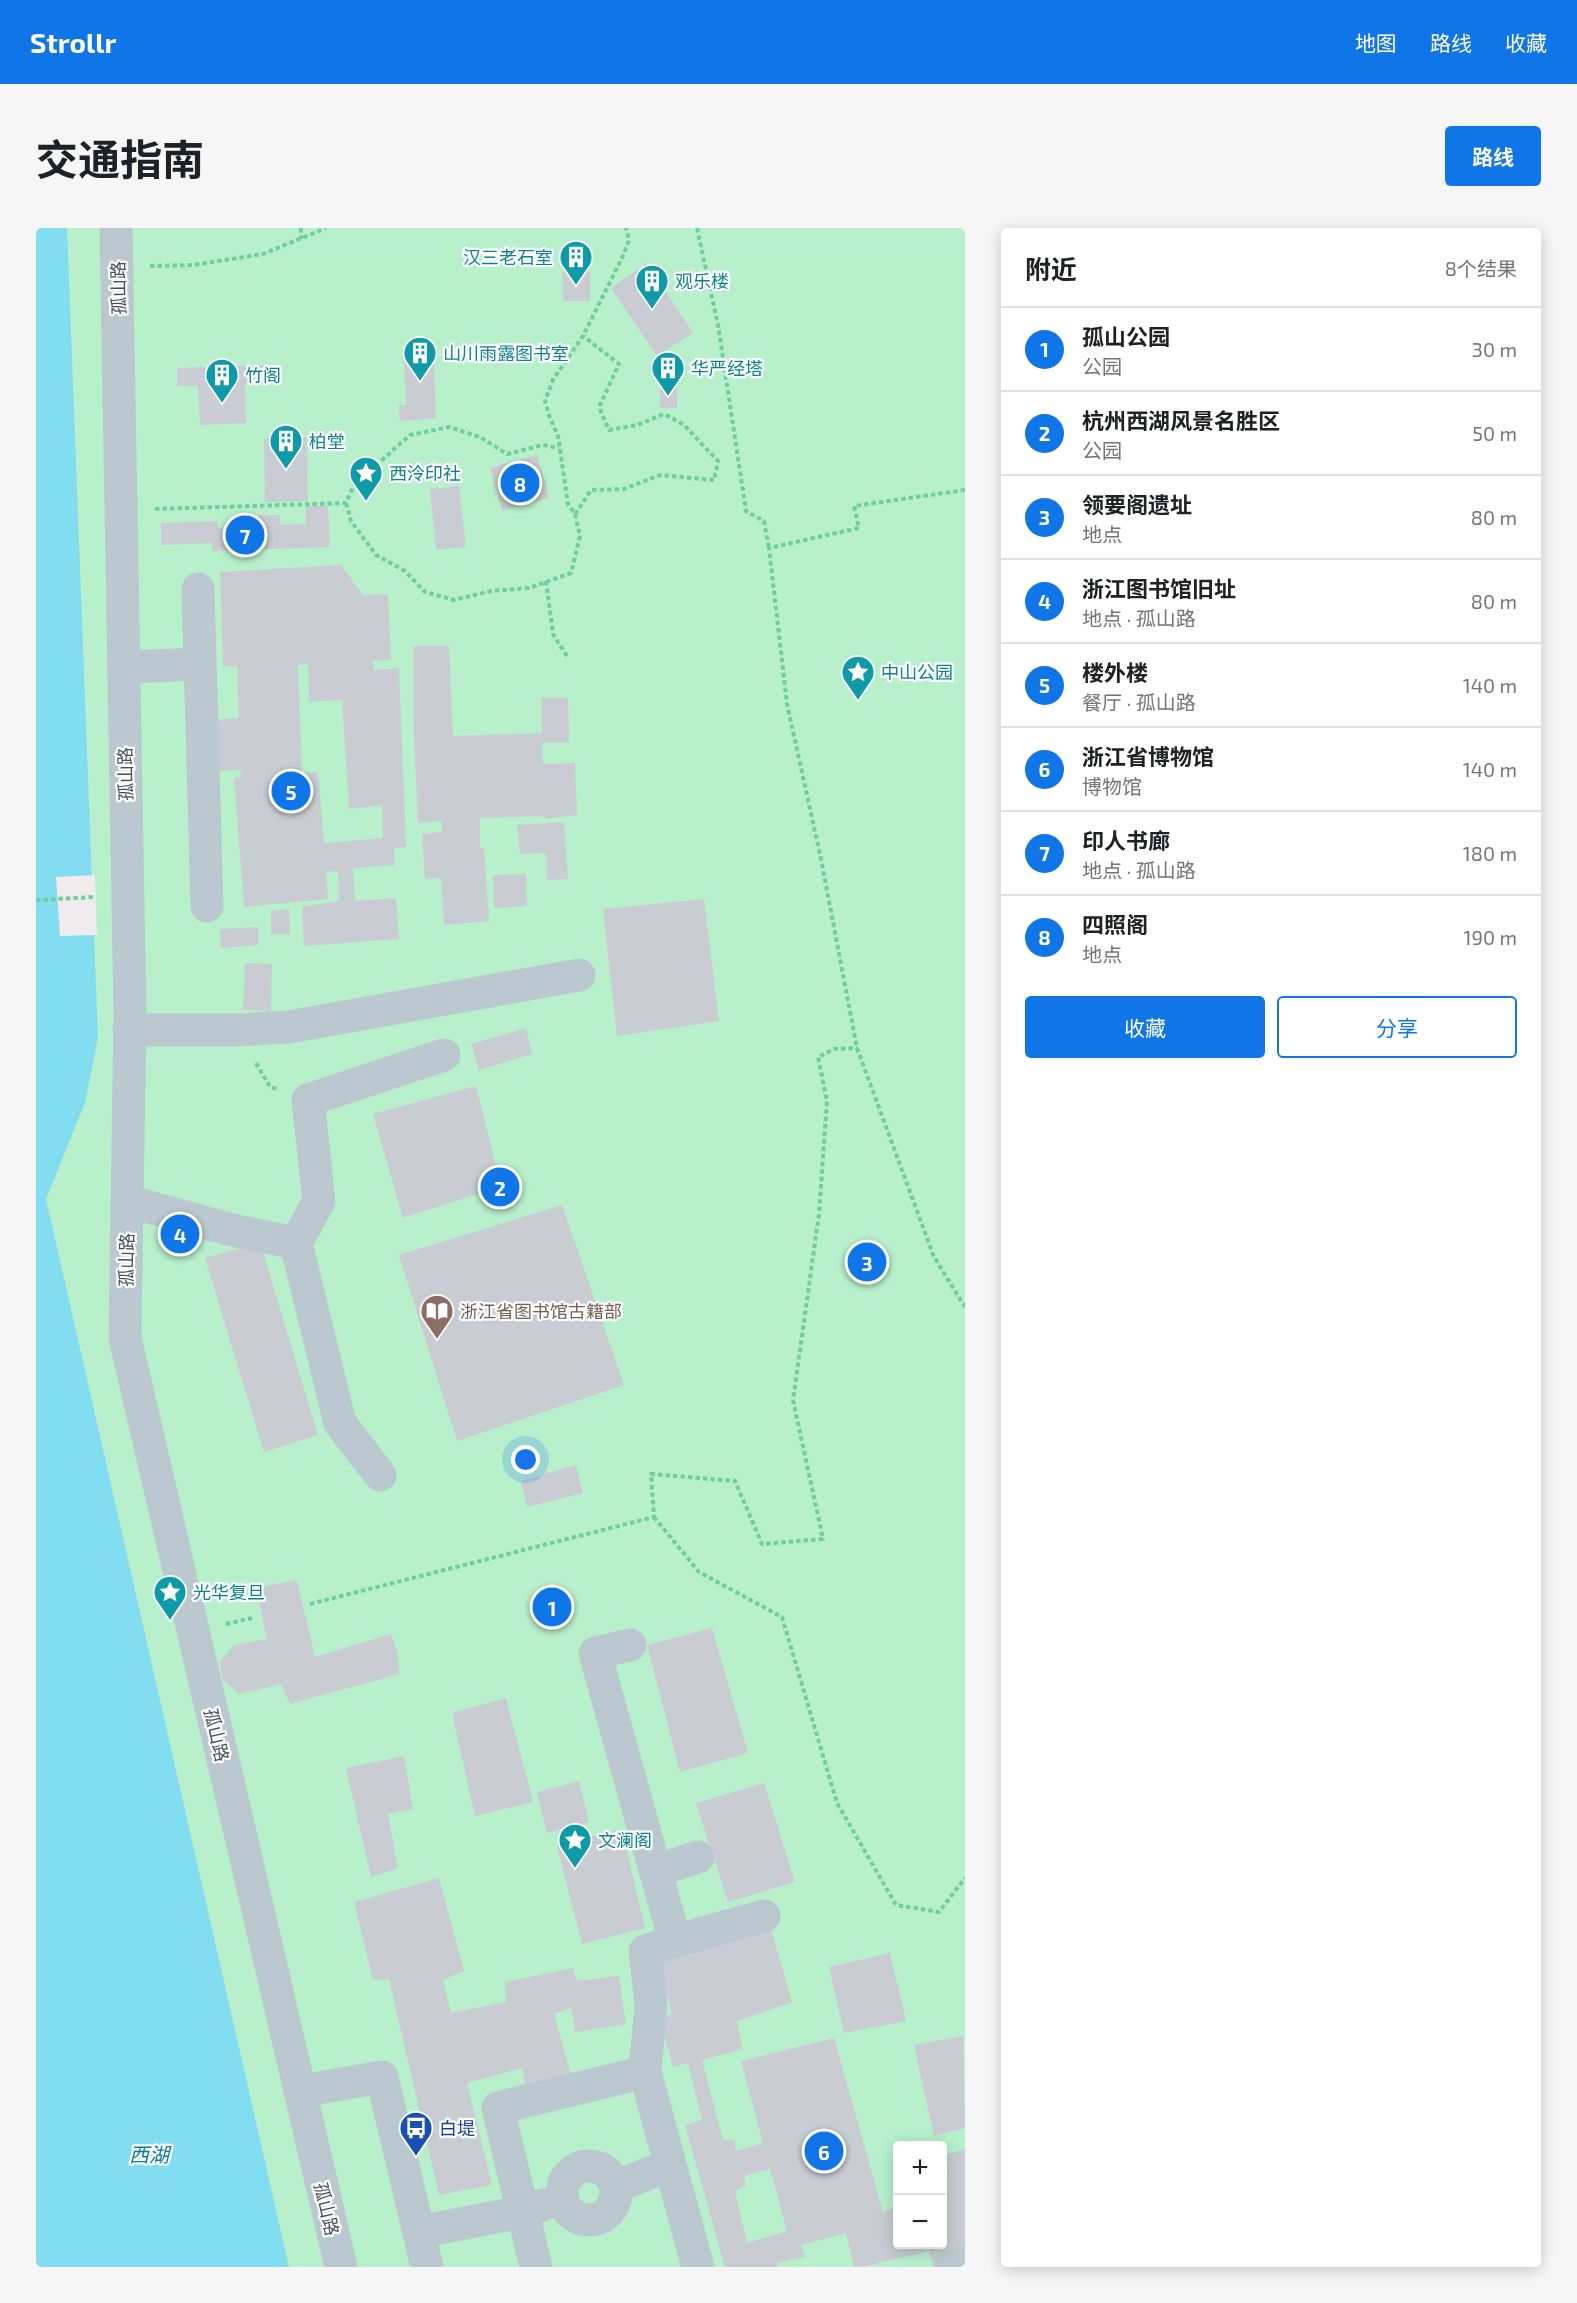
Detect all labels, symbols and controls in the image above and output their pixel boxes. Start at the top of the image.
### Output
text: Strollr [30,25,116,59]
text: 地图 [1355,30,1397,55]
text: 路线 [1430,30,1472,55]
text: 收藏 [1505,30,1547,55]
button: 路线 [1445,126,1541,186]
text: 交通指南 [36,133,204,183]
building icon: 汉三老石室 [558,239,594,286]
place label: 汉三老石室 [463,246,553,268]
text: 附近 [1025,253,1077,284]
text: 8个结果 [1445,256,1517,280]
street label: 孤山路 [107,261,129,315]
building icon: 观乐楼 [634,263,670,310]
place label: 观乐楼 [675,270,729,292]
text: 孤山公园 [1082,323,1170,349]
building icon: 山川雨露图书室 [402,335,438,382]
text: 1 [1040,337,1049,361]
text: 30 m [1472,337,1517,361]
place label: 山川雨露图书室 [443,342,569,364]
building icon: 华严经塔 [650,350,686,397]
text: 公园 [1082,354,1122,378]
building icon: 竹阁 [204,357,240,404]
place label: 华严经塔 [691,357,763,379]
place label: 竹阁 [245,364,281,386]
text: 杭州西湖风景名胜区 [1082,407,1280,433]
text: 2 [1039,421,1050,445]
text: 50 m [1472,421,1517,445]
building icon: 柏堂 [268,423,304,470]
place label: 柏堂 [309,430,345,452]
text: 公园 [1082,438,1122,462]
place icon: 西泠印社 [348,455,384,502]
pin: 8 [500,460,540,506]
place label: 西泠印社 [389,462,461,484]
text: 领要阁遗址 [1082,491,1192,517]
text: 3 [1039,505,1050,529]
text: 80 m [1471,505,1517,529]
pin: 7 [226,512,264,558]
text: 地点 [1082,522,1122,546]
text: 浙江图书馆旧址 [1082,575,1236,601]
text: 4 [1038,589,1051,613]
text: 80 m [1471,589,1517,613]
text: 地点 · 孤山路 [1082,606,1196,630]
place icon: 中山公园 [840,654,876,701]
text: 楼外楼 [1082,659,1148,685]
place label: 中山公园 [881,661,953,683]
text: 5 [1039,673,1050,697]
text: 140 m [1463,673,1517,697]
text: 餐厅 · 孤山路 [1082,690,1196,714]
text: 浙江省博物馆 [1082,743,1214,769]
street label: 孤山路 [114,747,136,801]
text: 6 [1039,757,1050,781]
text: 140 m [1463,757,1517,781]
pin: 5 [272,768,310,814]
text: 博物馆 [1082,774,1142,798]
text: 印人书廊 [1082,827,1170,853]
text: 7 [1039,841,1050,865]
text: 180 m [1463,841,1517,865]
text: 地点 · 孤山路 [1082,858,1196,882]
text: 四照阁 [1082,911,1148,937]
text: 8 [1038,925,1051,949]
text: 190 m [1464,925,1517,949]
text: 地点 [1082,942,1122,966]
button: 收藏 [1025,996,1265,1058]
button: 分享 [1277,996,1517,1058]
pin: 2 [480,1164,520,1210]
pin: 4 [160,1212,200,1256]
street label: 孤山路 [115,1233,137,1287]
pin: 3 [848,1240,886,1284]
library icon: 浙江省图书馆古籍部 [419,1293,455,1340]
place label: 浙江省图书馆古籍部 [460,1300,622,1322]
your location [511,1445,540,1474]
place icon: 光华复旦 [152,1574,188,1621]
place label: 光华复旦 [193,1581,265,1603]
pin: 1 [532,1584,572,1630]
street label: 孤山路 [200,1706,234,1764]
place icon: 文澜阁 [557,1822,593,1869]
place label: 文澜阁 [598,1829,652,1851]
bus stop icon: 白堤 [398,2110,434,2157]
place label: 白堤 [439,2117,475,2139]
pin: 6 [804,2128,844,2174]
map controls [893,2141,947,2249]
button: + [893,2141,947,2195]
water label: 西湖 [129,2142,172,2166]
street label: 孤山路 [310,2180,344,2238]
button: − [893,2195,947,2249]

